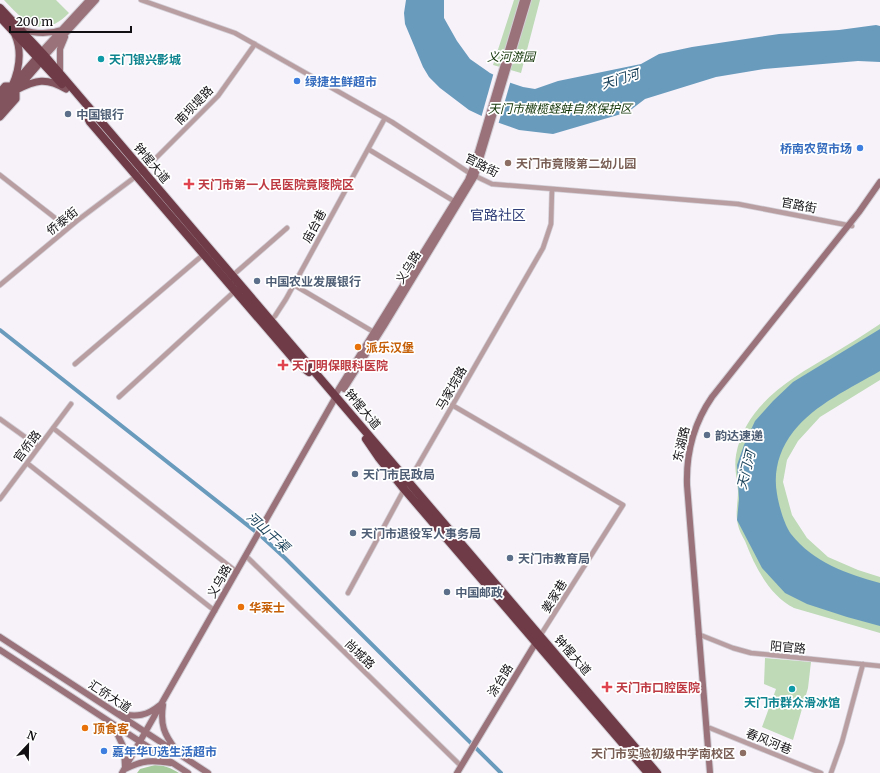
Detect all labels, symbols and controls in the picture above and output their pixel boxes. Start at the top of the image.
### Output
scale bar [10,8,131,34]
text: 200 m [16,14,53,29]
park label: 义河游园 [487,49,537,64]
place label: 天门银兴影城 [109,52,181,67]
marker: 天门银兴影城 [96,54,106,64]
water label: 天门河 [599,64,644,93]
place label: 绿捷生鲜超市 [305,74,377,89]
marker: 绿捷生鲜超市 [292,76,302,86]
street label: 南坝堤路 [172,83,216,127]
park label: 天门市橄榄蛏蚌自然保护区 [488,101,634,116]
place label: 中国银行 [76,107,124,122]
marker: 中国银行 [63,109,73,119]
street label: 钟惺大道 [131,140,173,186]
place label: 桥南农贸市场 [780,141,852,156]
marker: 桥南农贸市场 [855,143,865,153]
street label: 官路街 [463,150,501,180]
place label: 天门市竟陵第二幼儿园 [516,156,636,171]
marker: 天门市竟陵第二幼儿园 [503,158,513,168]
place label: 天门市第一人民医院竟陵院区 [198,177,354,192]
marker: 天门市第一人民医院竟陵院区 [183,178,195,190]
street label: 官路街 [780,194,818,216]
street label: 侨泰街 [43,204,81,238]
district label: 官路社区 [470,206,526,224]
street label: 庙台巷 [299,207,329,245]
street label: 义乌路 [392,248,424,286]
place label: 中国农业发展银行 [265,274,361,289]
marker: 中国农业发展银行 [252,276,262,286]
place label: 派乐汉堡 [366,340,414,355]
marker: 派乐汉堡 [353,342,363,352]
place label: 天门明保眼科医院 [292,358,388,373]
marker: 天门明保眼科医院 [277,359,289,371]
street label: 马家垸路 [433,363,469,413]
street label: 钟惺大道 [342,386,384,432]
street label: 东湖路 [670,425,692,463]
street label: 官侨路 [10,427,44,465]
place label: 韵达速递 [715,428,763,443]
marker: 韵达速递 [702,430,712,440]
water label: 天门河 [733,446,760,491]
place label: 天门市民政局 [363,467,435,482]
marker: 天门市民政局 [350,469,360,479]
water label: 河山干渠 [243,508,294,557]
place label: 天门市退役军人事务局 [361,526,481,541]
marker: 天门市退役军人事务局 [348,528,358,538]
place label: 天门市教育局 [518,551,590,566]
marker: 天门市教育局 [505,553,515,563]
street label: 义乌路 [204,562,234,600]
street label: 姜家巷 [538,577,570,615]
place label: 中国邮政 [455,585,503,600]
marker: 中国邮政 [442,587,452,597]
place label: 华莱士 [249,600,285,615]
marker: 华莱士 [236,602,246,612]
street label: 钟惺大道 [552,632,594,678]
street label: 尚城路 [342,636,378,672]
street label: 阳官路 [769,638,807,656]
street label: 涂台路 [484,661,516,699]
street label: 汇侨大道 [86,677,134,715]
place label: 天门市口腔医院 [616,680,700,695]
marker: 天门市口腔医院 [601,681,613,693]
marker: 天门市群众滑冰馆 [787,684,797,694]
place label: 天门市群众滑冰馆 [744,695,840,710]
place label: 顶食客 [93,721,129,736]
marker: 顶食客 [80,723,90,733]
north arrow [8,725,48,765]
street label: 春风河巷 [744,725,794,757]
text: N [25,728,39,744]
place label: 嘉年华U选生活超市 [112,744,217,759]
marker: 嘉年华U选生活超市 [99,746,109,756]
place label: 天门市实验初级中学南校区 [591,746,735,761]
marker: 天门市实验初级中学南校区 [738,748,748,758]

